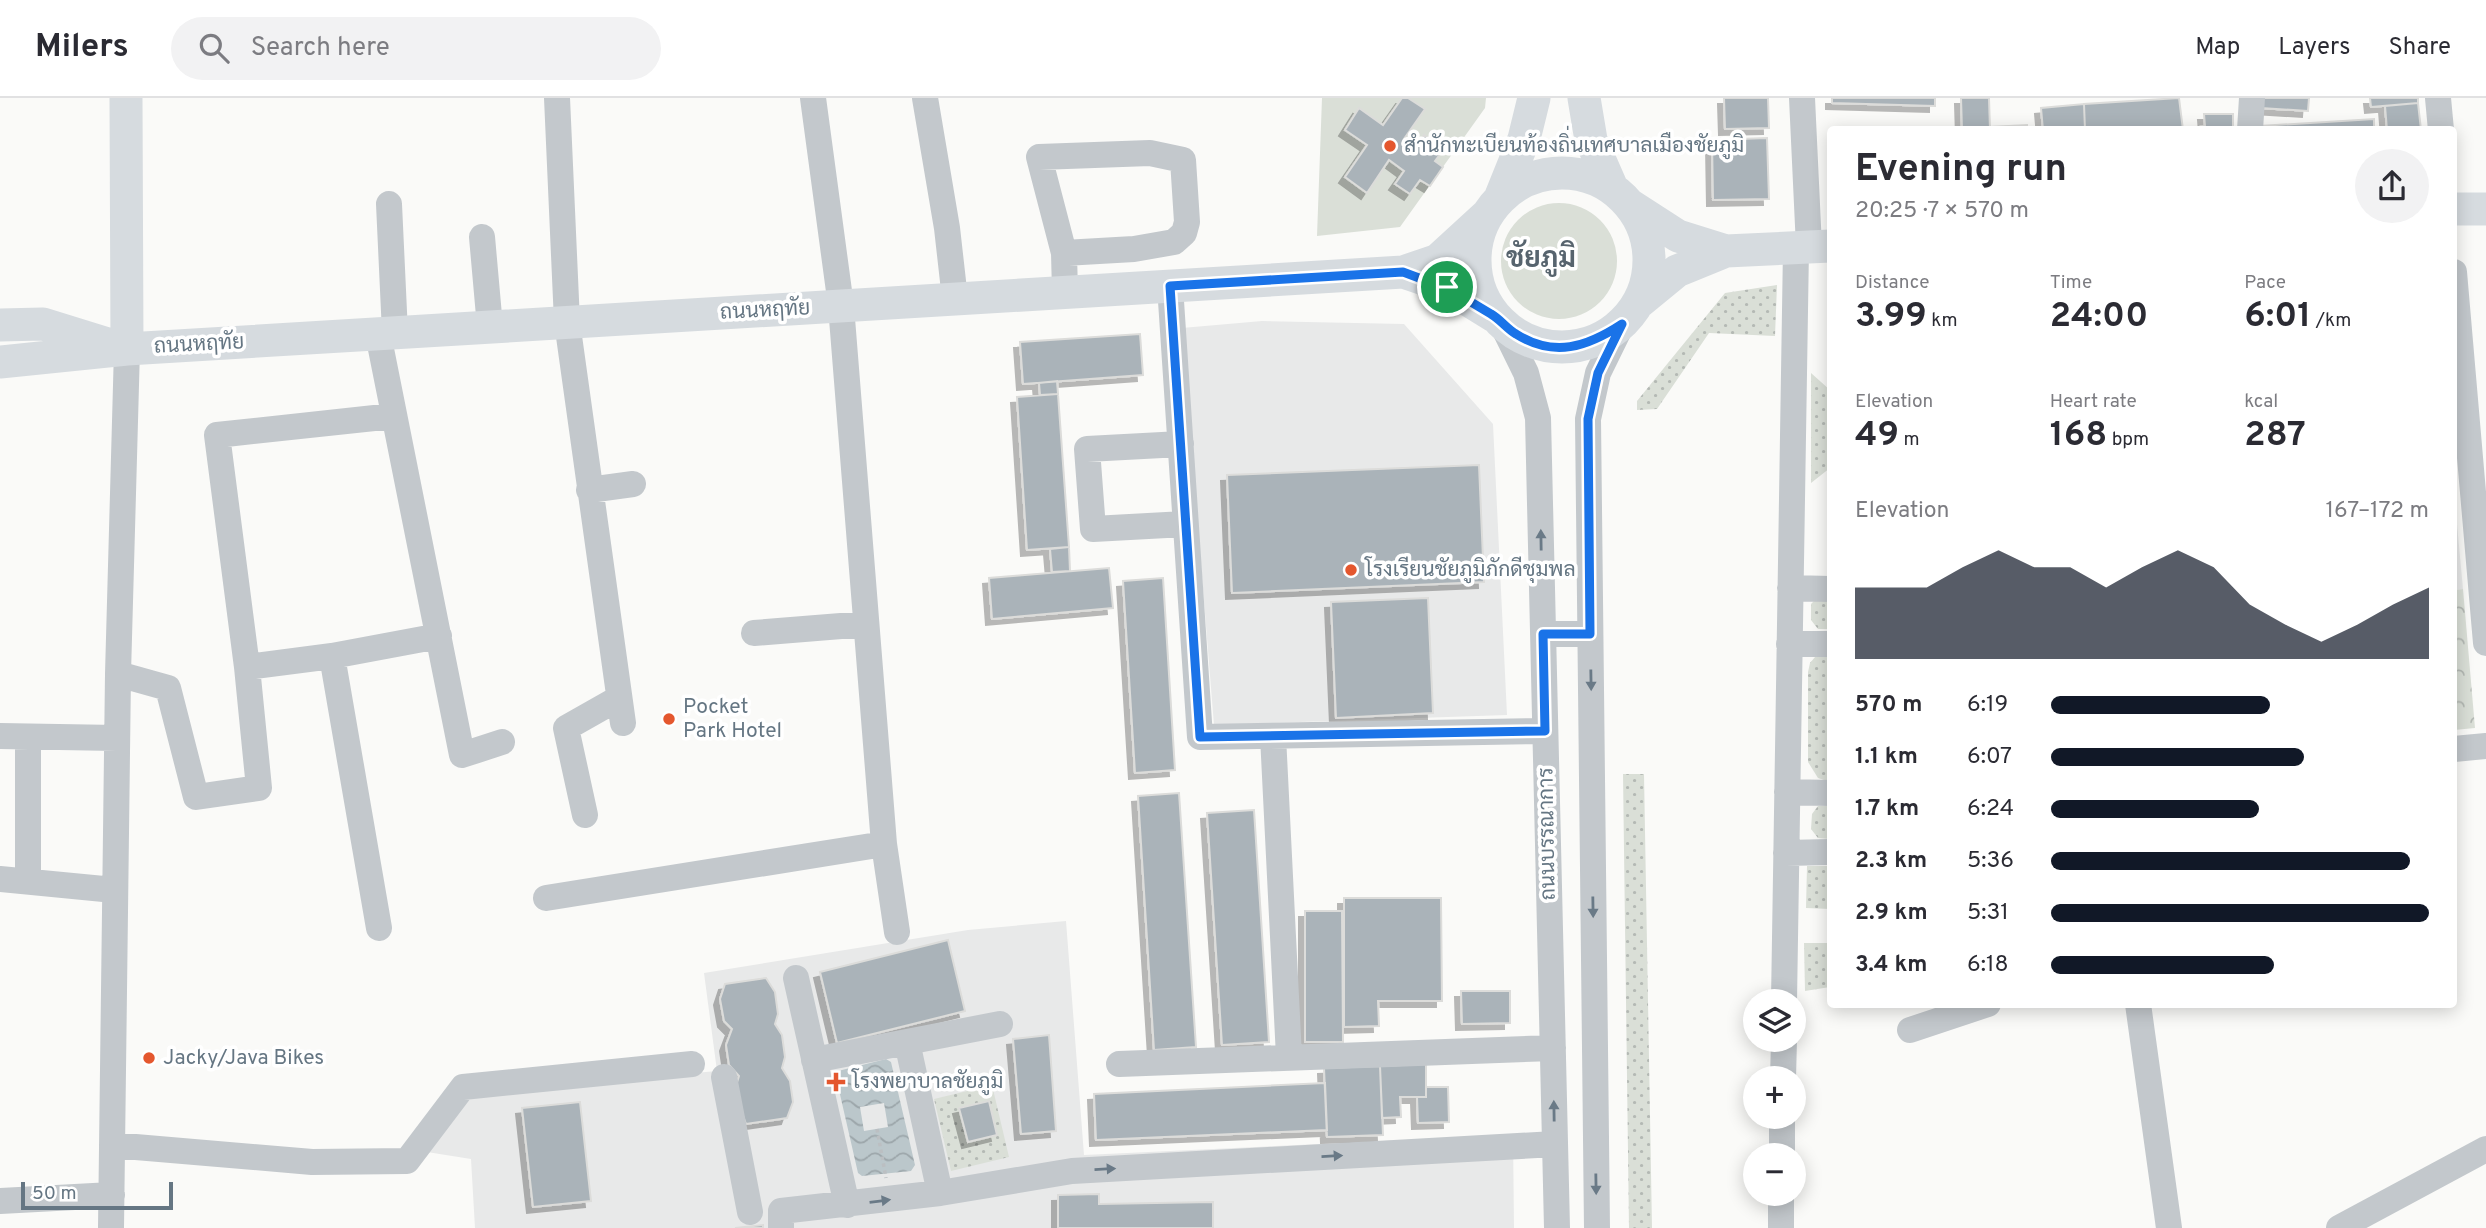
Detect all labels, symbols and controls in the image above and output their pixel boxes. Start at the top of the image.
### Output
search box [171,17,661,80]
text: Milers [35,27,129,69]
icon: search [195,29,233,67]
text: Search here [251,32,390,65]
text: Map [2195,33,2240,63]
text: Layers [2278,33,2350,63]
text: Share [2388,33,2451,63]
place label: สำนักทะเบียนท้องถิ่นเทศบาลเมืองชัยภูมิ [1404,125,1744,160]
marker: สำนักทะเบียนท้องถิ่นเทศบาลเมืองชัยภูมิ [1382,138,1398,154]
text: Evening run [1855,146,2067,195]
button: share [2355,149,2429,223]
text: 20:25 · 7 × 570 m [1855,197,2029,226]
district label: ชัยภูมิ [1506,239,1576,278]
pin [1417,257,1477,317]
icon: arrive [1428,268,1466,306]
text: Distance [1855,271,1930,295]
text: Time [2050,271,2092,295]
text: Pace [2244,271,2286,295]
street label: ถนนหฤทัย [719,295,811,327]
text: 3.99 [1855,295,1927,339]
text: 24:00 [2050,295,2148,339]
text: 6:01 [2244,295,2311,339]
text: km [1927,309,1957,333]
text: /km [2311,309,2351,333]
street label: ถนนหฤทัย [153,329,245,361]
text: Elevation [1855,390,1933,414]
text: Heart rate [2050,390,2137,414]
text: kcal [2244,390,2278,414]
text: 49 [1855,414,1899,458]
text: 168 [2050,414,2107,458]
text: 287 [2244,414,2306,458]
text: m [1899,428,1920,452]
text: bpm [2107,428,2149,452]
text: Elevation [1855,497,1950,526]
text: 167–172 m [2325,497,2429,526]
one-way arrow [1535,529,1547,551]
place label: โรงเรียนชัยภูมิภักดีชุมพล [1364,556,1576,584]
marker: โรงเรียนชัยภูมิภักดีชุมพล [1343,562,1359,578]
one-way arrow [1585,669,1597,691]
text: 570 m [1855,691,1922,720]
text: 6:19 [1967,691,2008,720]
place label: Pocket Park Hotel [683,694,782,745]
marker: Pocket Park Hotel [661,711,677,727]
text: 1.1 km [1855,743,1918,772]
text: 6:07 [1967,743,2012,772]
street label: ถนนบรรณาการ [1533,767,1563,901]
text: 1.7 km [1855,795,1919,824]
text: 6:24 [1967,795,2014,824]
text: 2.3 km [1855,847,1927,876]
text: 5:36 [1967,847,2014,876]
one-way arrow [1587,896,1599,918]
text: 2.9 km [1855,899,1928,928]
text: 5:31 [1967,899,2009,928]
text: 3.4 km [1855,951,1927,980]
text: 6:18 [1967,951,2009,980]
map controls [1743,989,1806,1206]
button: layers [1743,989,1806,1052]
place label: Jacky/Java Bikes [163,1045,324,1072]
marker: Jacky/Java Bikes [141,1050,157,1066]
button: + [1743,1066,1806,1129]
place label: โรงพยาบาลชัยภูมิ [851,1068,1003,1096]
marker: โรงพยาบาลชัยภูมิ [826,1072,846,1092]
one-way arrow [1548,1100,1560,1122]
button: − [1743,1143,1806,1206]
one-way arrow [1322,1151,1344,1162]
one-way arrow [1094,1163,1116,1174]
one-way arrow [1591,1173,1602,1195]
scale bar [21,1179,173,1211]
text: 50 m [32,1182,77,1206]
one-way arrow [869,1195,891,1206]

